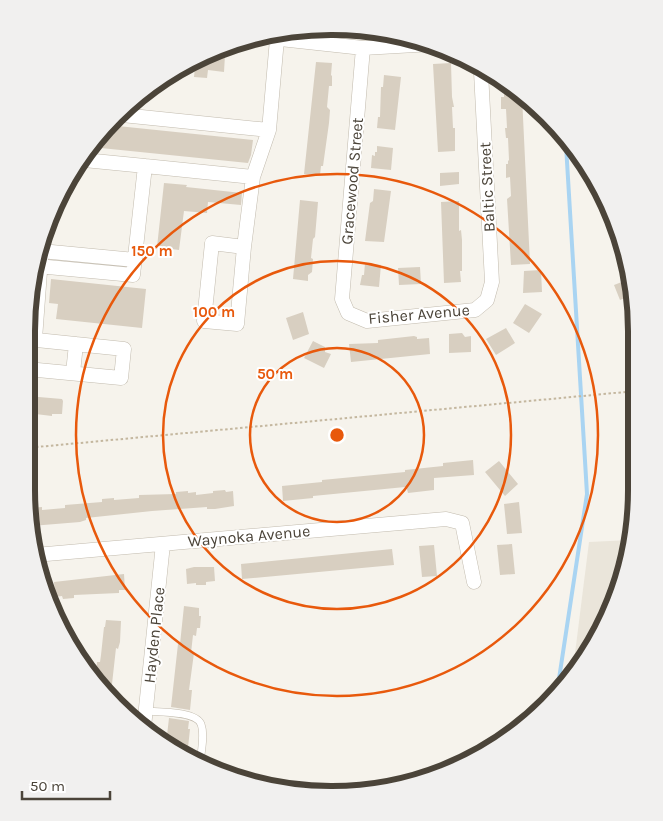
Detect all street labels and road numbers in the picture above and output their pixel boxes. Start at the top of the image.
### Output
street label: Gracewood Street [337,117,367,245]
street label: Baltic Street [475,142,499,232]
street label: Fisher Avenue [368,300,470,328]
street label: Waynoka Avenue [187,521,311,551]
street label: Hayden Place [139,586,169,684]

